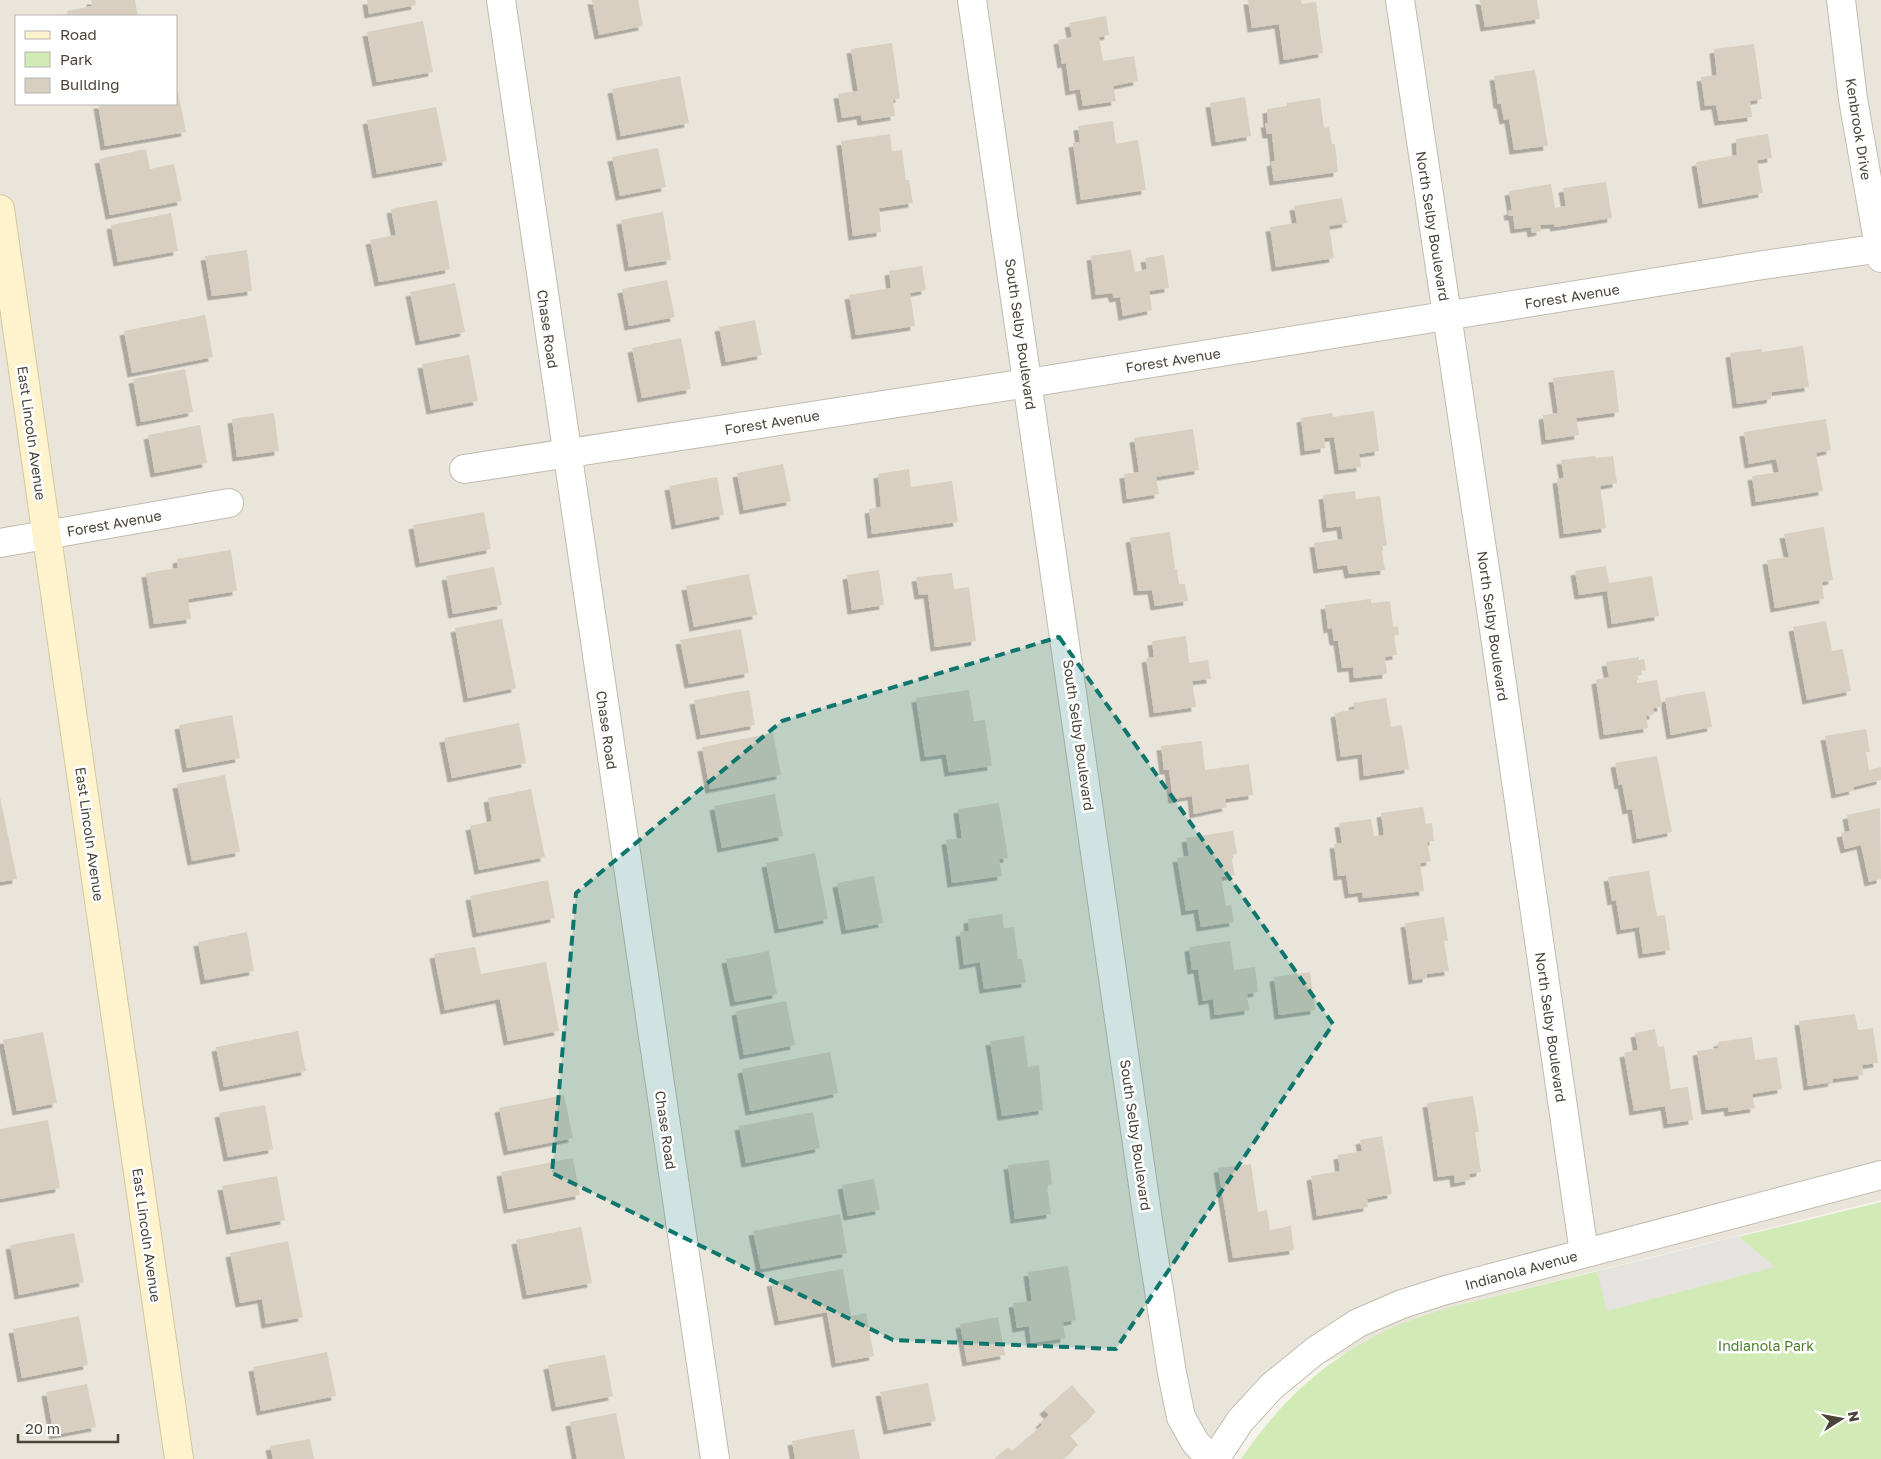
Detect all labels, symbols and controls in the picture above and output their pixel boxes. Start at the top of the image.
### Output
legend [15,15,178,105]
text: Road [60,25,97,43]
text: Park [60,50,93,68]
text: Building [60,75,120,93]
street label: Kenbrook Drive [1843,77,1875,181]
street label: North Selby Boulevard [1413,150,1453,302]
street label: South Selby Boulevard [1002,257,1040,411]
street label: Forest Avenue [1523,280,1621,312]
street label: Chase Road [534,289,562,369]
street label: Forest Avenue [1124,344,1222,376]
street label: East Lincoln Avenue [14,365,50,501]
street label: Forest Avenue [723,406,821,438]
street label: Forest Avenue [65,506,163,540]
street label: North Selby Boulevard [1474,550,1512,702]
street label: South Selby Boulevard [1060,658,1098,812]
street label: Chase Road [593,690,621,770]
street label: East Lincoln Avenue [72,766,108,902]
street label: North Selby Boulevard [1532,951,1570,1103]
street label: South Selby Boulevard [1117,1058,1155,1212]
street label: Chase Road [652,1090,680,1170]
street label: East Lincoln Avenue [129,1167,165,1303]
street label: Indianola Avenue [1463,1247,1579,1293]
park label: Indianola Park [1718,1337,1814,1354]
north arrow [1816,1394,1866,1444]
text: N [1845,1410,1864,1423]
scale bar [18,1412,118,1444]
text: 20 m [25,1419,60,1437]

